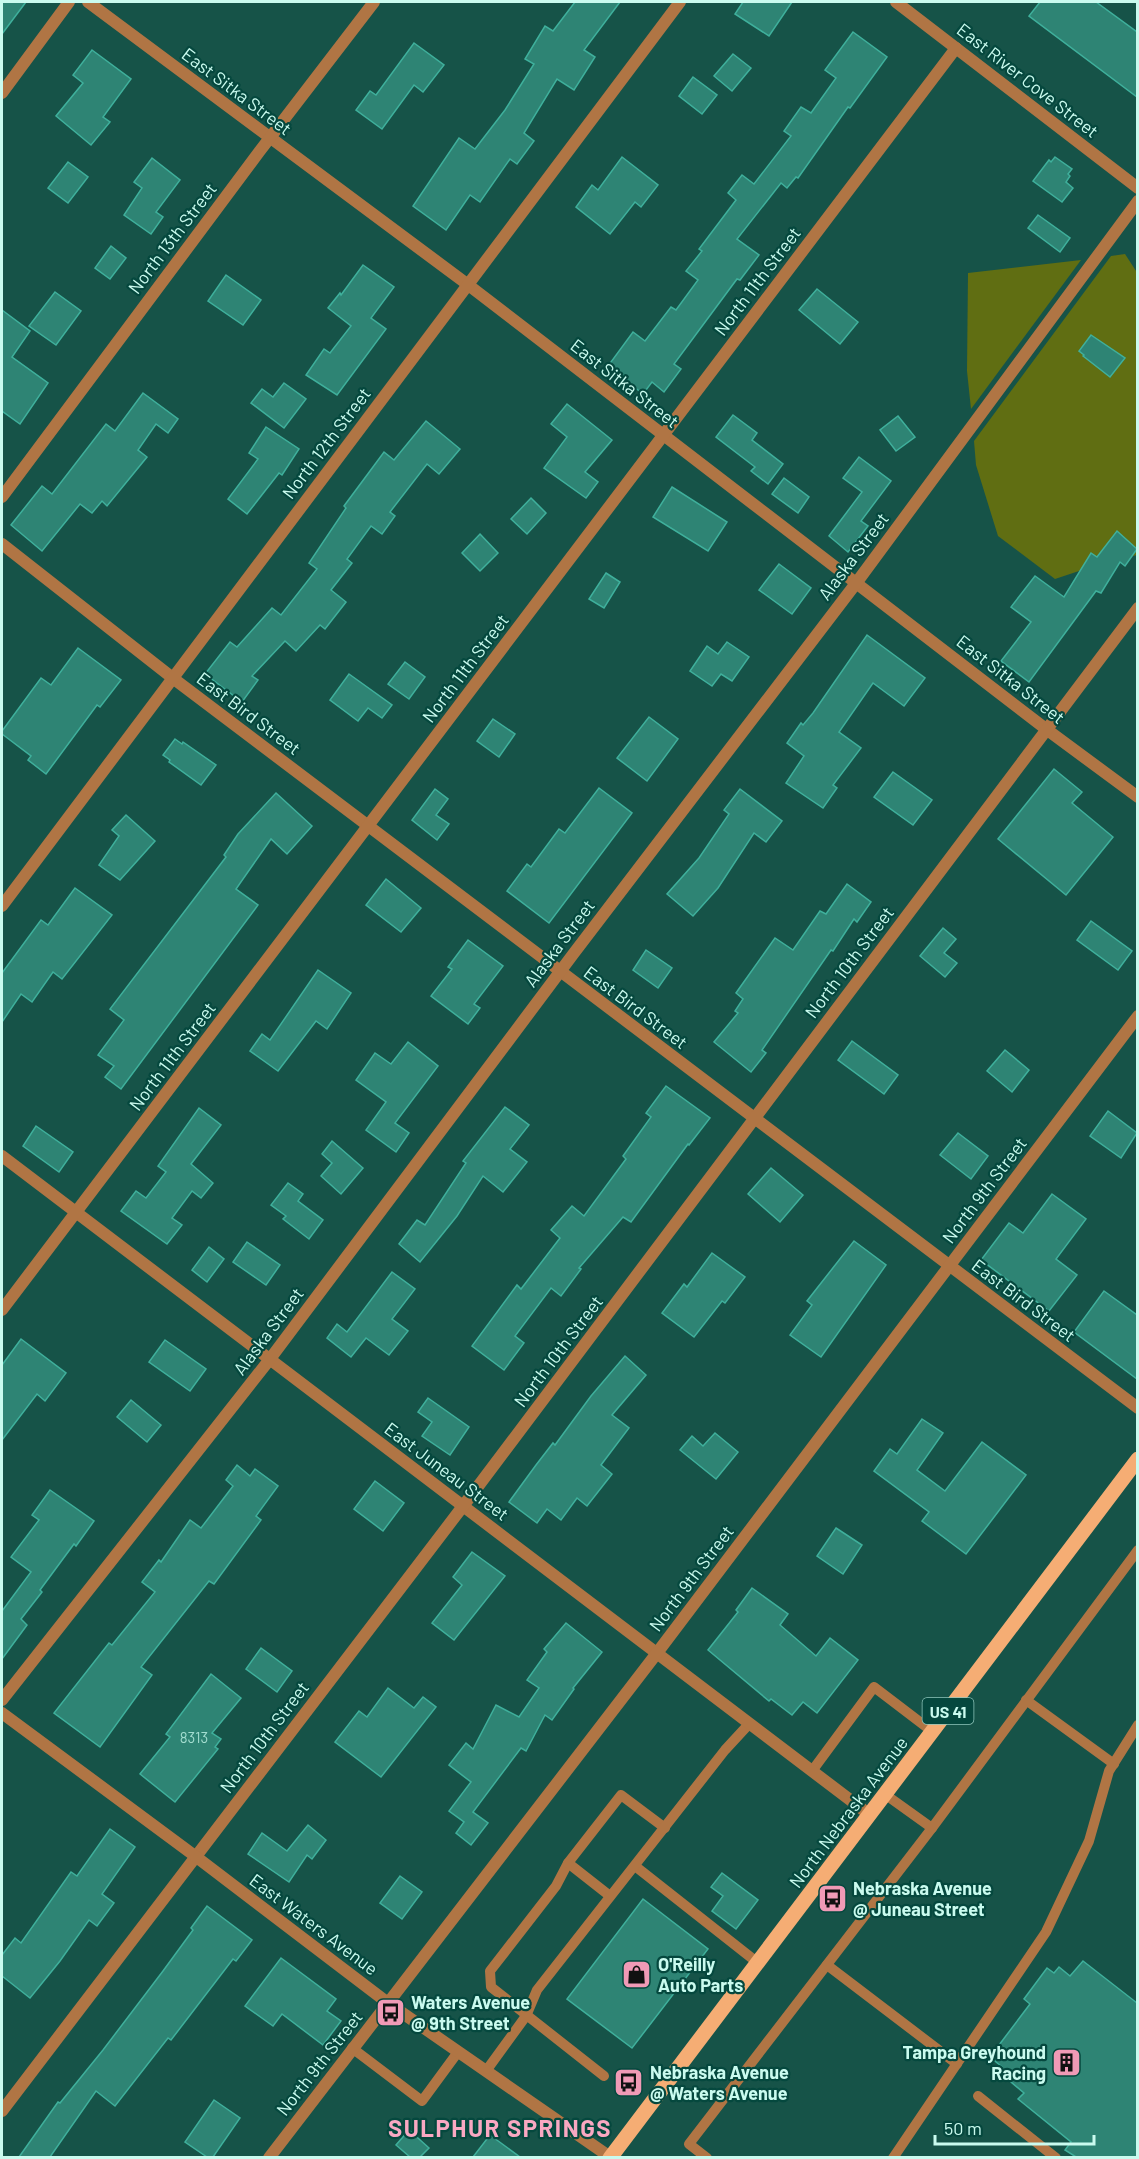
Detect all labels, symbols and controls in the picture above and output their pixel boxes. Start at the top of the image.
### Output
street label: East River Cove Street [953,18,1103,142]
street label: East Sitka Street [178,43,296,139]
street label: North 13th Street [123,178,221,298]
street label: North 11th Street [709,222,805,340]
street label: East Sitka Street [566,334,684,432]
street label: North 12th Street [277,383,375,503]
street label: Alaska Street [813,508,893,604]
street label: North 11th Street [417,609,513,727]
street label: East Sitka Street [952,630,1070,728]
street label: East Bird Street [193,667,305,759]
street label: Alaska Street [519,895,599,991]
street label: North 10th Street [800,902,898,1022]
street label: East Bird Street [580,961,692,1053]
street label: North 11th Street [124,997,220,1115]
street label: North 9th Street [937,1133,1031,1247]
street label: East Bird Street [968,1254,1080,1346]
street label: Alaska Street [228,1283,308,1379]
street label: North 10th Street [509,1291,607,1411]
street label: East Juneau Street [381,1417,513,1525]
street label: North 9th Street [644,1521,738,1635]
street label: North 10th Street [215,1677,313,1797]
road number: US 41 [922,1698,974,1724]
house number: 8313 [180,1728,208,1746]
street label: North Nebraska Avenue [784,1732,912,1892]
street label: East Waters Avenue [246,1869,382,1979]
place label: Nebraska Avenue @ Juneau Street [853,1877,992,1920]
bus stop icon: Nebraska Avenue @ Juneau Street [816,1882,848,1914]
place label: O'Reilly Auto Parts [658,1953,743,1996]
shop icon: O'Reilly Auto Parts [621,1958,653,1990]
place label: Waters Avenue @ 9th Street [411,1991,530,2034]
bus stop icon: Waters Avenue @ 9th Street [374,1996,406,2028]
street label: North 9th Street [271,2006,367,2120]
place label: Tampa Greyhound Racing [903,2041,1046,2084]
building icon: Tampa Greyhound Racing [1051,2046,1083,2078]
place label: Nebraska Avenue @ Waters Avenue [650,2061,789,2104]
bus stop icon: Nebraska Avenue @ Waters Avenue [613,2066,645,2098]
scale bar [935,2108,1094,2146]
district label: SULPHUR SPRINGS [388,2113,612,2142]
text: 50 m [944,2117,982,2139]

